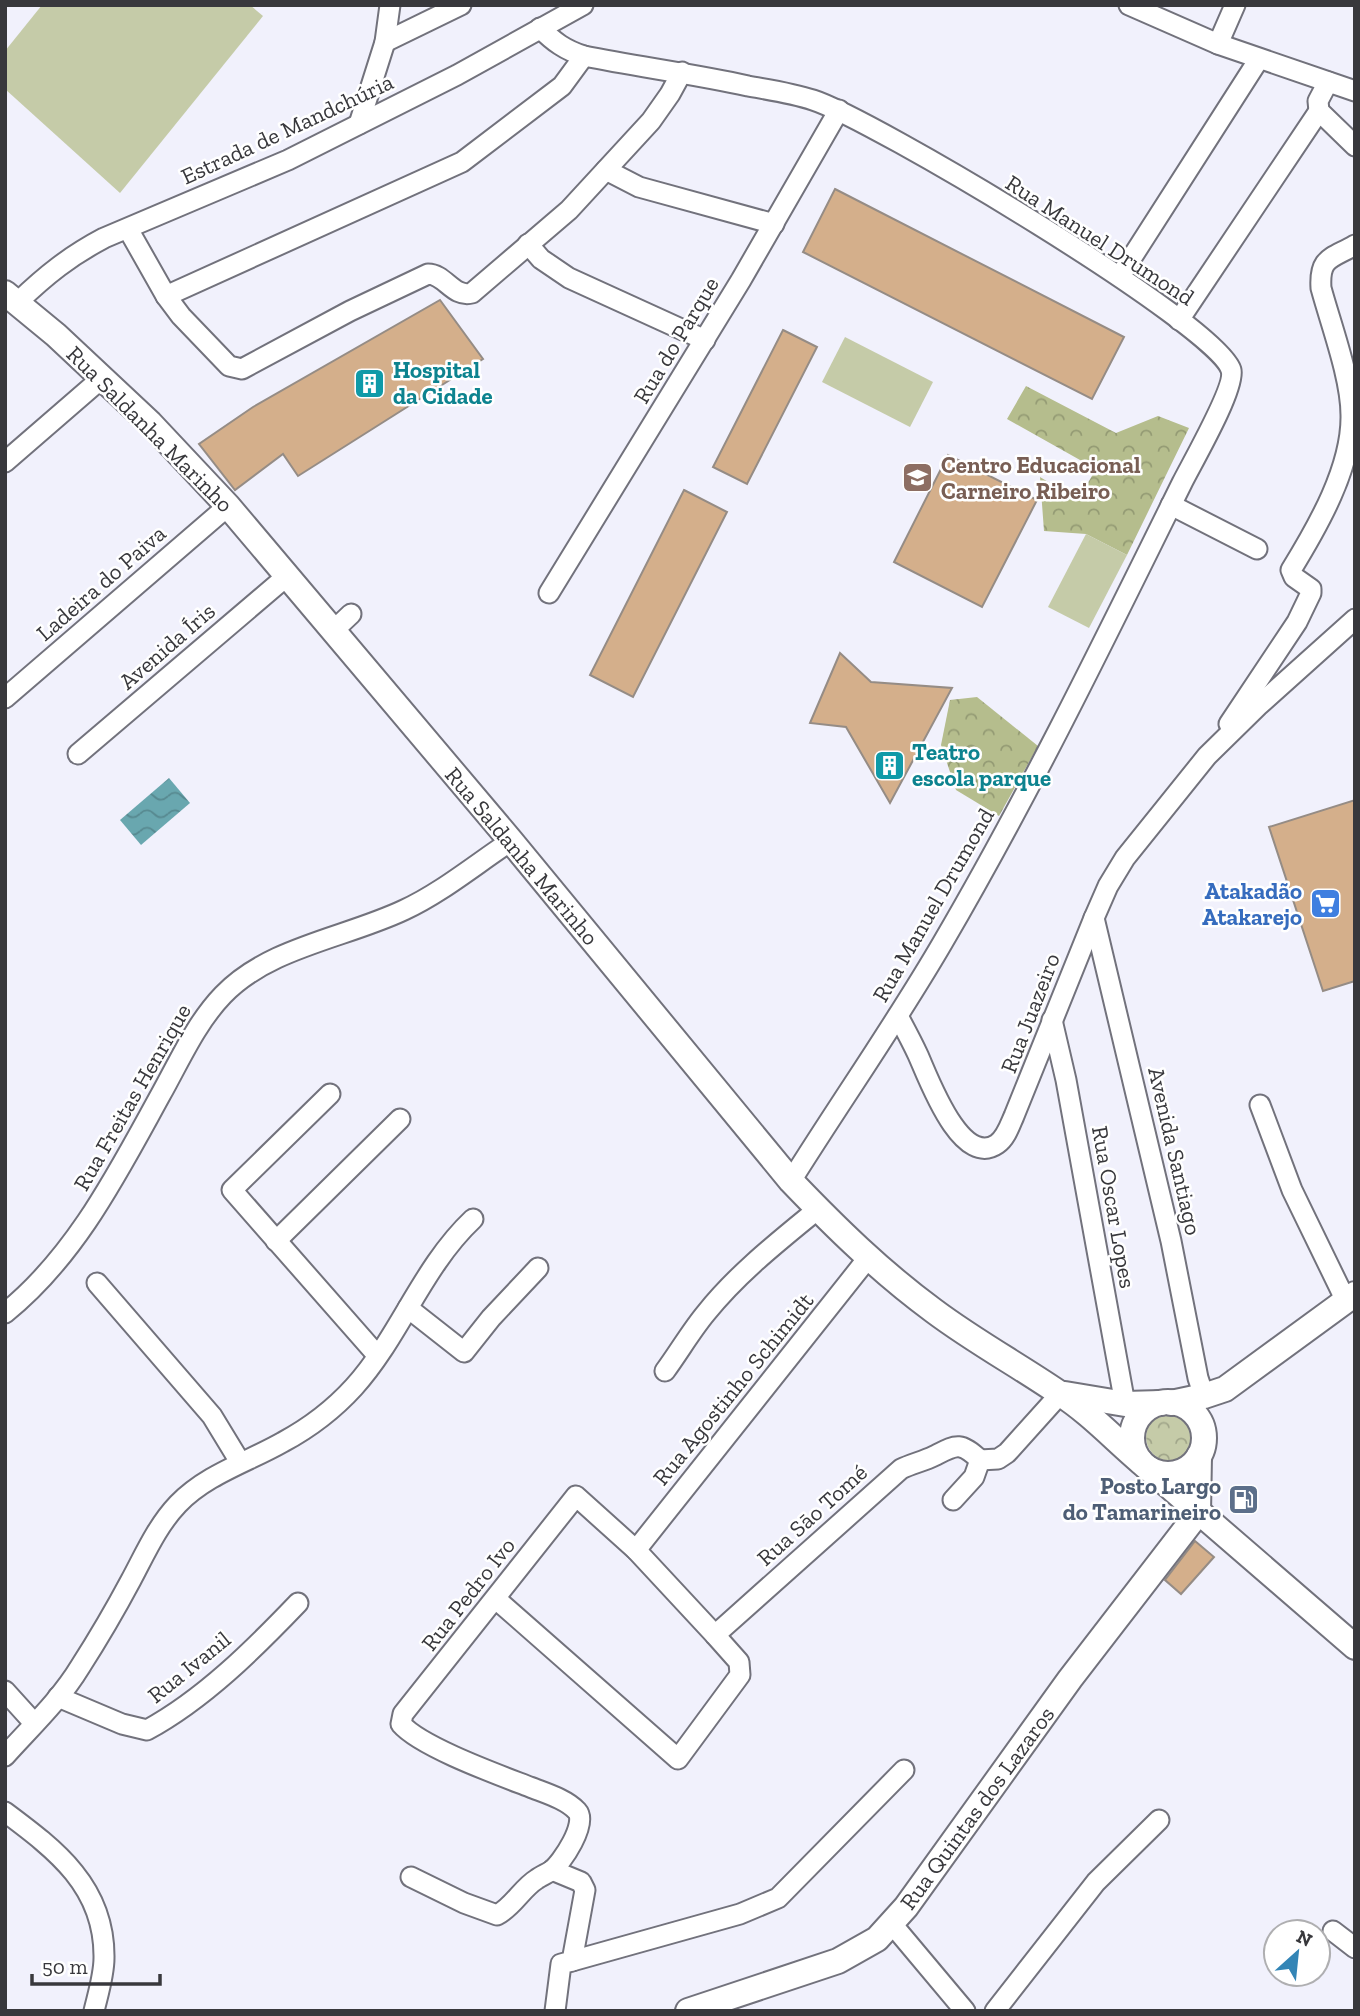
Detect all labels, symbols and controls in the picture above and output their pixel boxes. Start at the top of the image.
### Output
street label: Estrada de Mandchúria [176,67,398,191]
street label: Rua Manuel Drumond [1001,169,1200,312]
street label: Rua do Parque [627,272,725,408]
street label: Rua Saldanha Marinho [61,340,239,518]
place label: Hospital da Cidade [393,356,493,410]
building icon: Hospital da Cidade [353,366,387,400]
place label: Centro Educacional Carneiro Ribeiro [941,451,1141,505]
school or university icon: Centro Educacional Carneiro Ribeiro [901,461,935,495]
street label: Ladeira do Paiva [31,519,171,647]
street label: Avenida Íris [113,597,221,695]
place label: Teatro escola parque [912,738,1051,792]
building icon: Teatro escola parque [872,748,906,782]
street label: Rua Saldanha Marinho [439,761,605,951]
street label: Rua Manuel Drumond [866,803,1000,1007]
place label: Atakadão Atakarejo [1202,877,1302,931]
supermarket icon: Atakadão Atakarejo [1308,887,1342,921]
street label: Rua Juazeiro [994,949,1066,1077]
street label: Rua Freitas Henrique [67,999,197,1195]
street label: Avenida Santiago [1142,1064,1208,1238]
street label: Rua Oscar Lopes [1086,1124,1142,1290]
street label: Rua Agostinho Schimidt [647,1287,820,1491]
street label: Rua Sāo Tomé [751,1458,873,1572]
place label: Posto Largo do Tamarineiro [1063,1472,1221,1526]
fuel station icon: Posto Largo do Tamarineiro [1227,1482,1261,1516]
street label: Rua Pedro Ivo [415,1532,521,1656]
street label: Rua Ivanil [142,1625,236,1709]
street label: Rua Quintas dos Lazaros [894,1701,1060,1915]
north arrow [1262,1918,1332,1988]
text: N [1293,1925,1316,1952]
scale bar [32,1942,159,1986]
text: 50 m [42,1954,88,1979]

